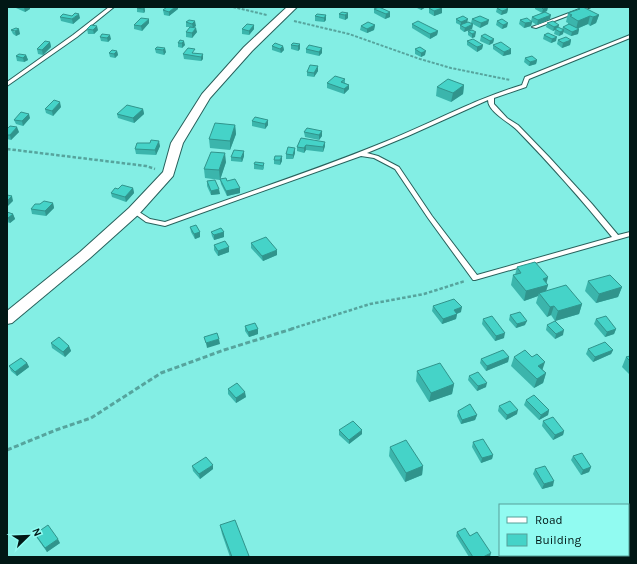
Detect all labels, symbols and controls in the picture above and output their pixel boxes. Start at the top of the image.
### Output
legend [499,504,629,556]
text: Road [535,513,563,527]
north arrow [8,516,48,556]
text: N [29,526,44,538]
text: Building [535,533,582,547]

